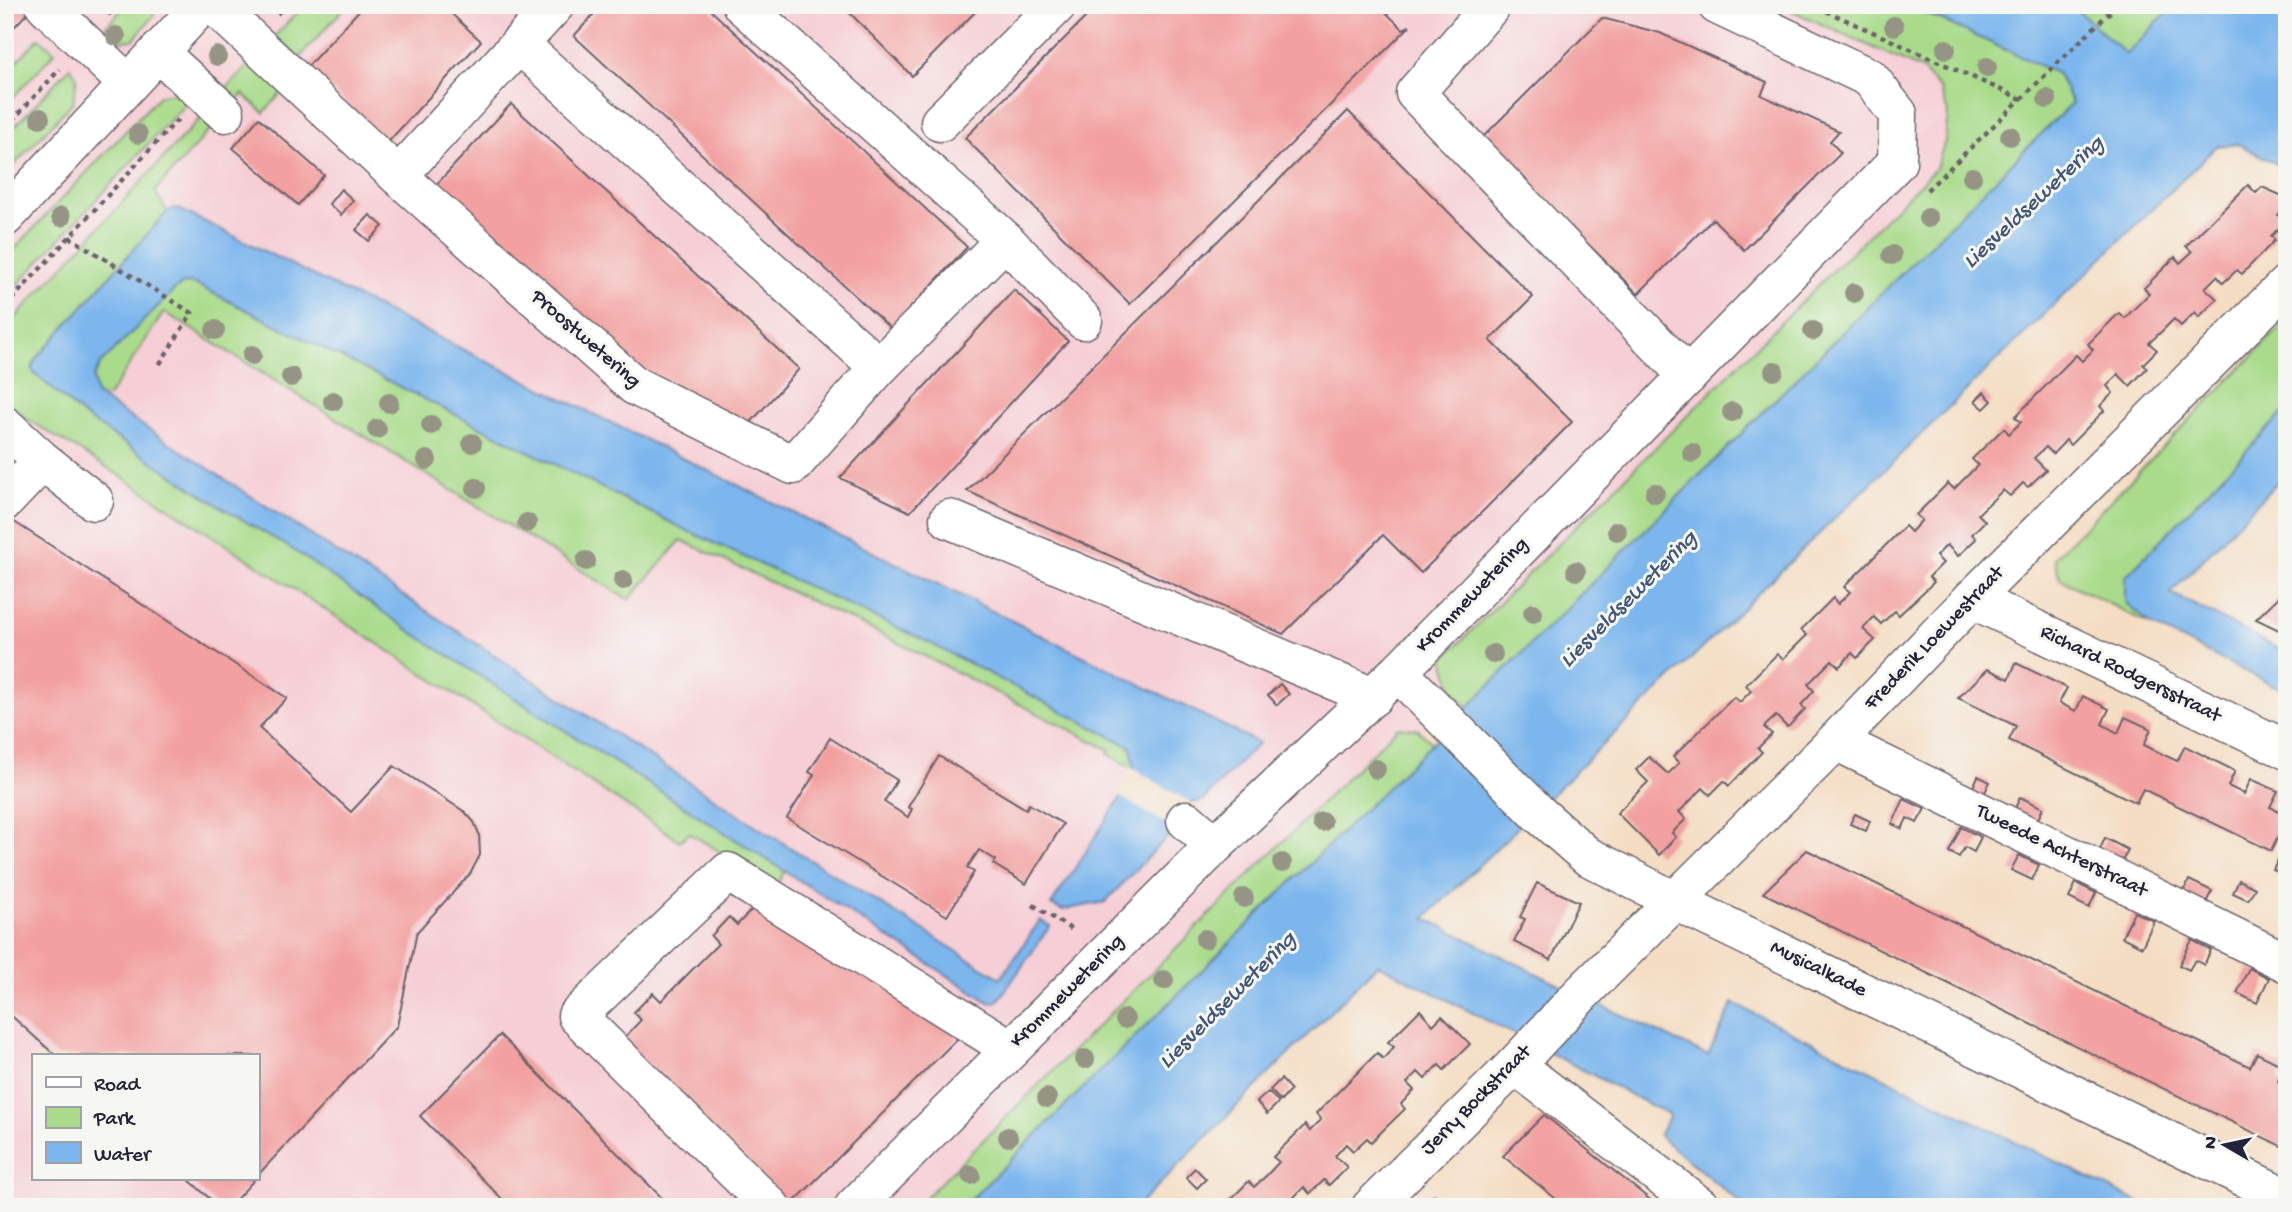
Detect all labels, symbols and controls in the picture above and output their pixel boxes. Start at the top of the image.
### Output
water label: Liesveldsewetering [1958,130,2111,275]
street label: Proostwetering [524,285,645,395]
water label: Liesveldsewetering [1555,524,1705,674]
street label: Krommewetering [1412,533,1534,659]
street label: Frederik Loewestraat [1859,560,2012,717]
street label: Richard Rodgersstraat [2035,620,2227,731]
street label: Tweede Achterstraat [1970,799,2153,905]
water label: Liesveldsewetering [1154,925,1304,1075]
street label: Krommewetering [1006,930,1130,1054]
street label: Musicalkade [1766,936,1871,1005]
street label: Jerry Bockstraat [1417,1039,1539,1161]
legend [32,1054,259,1180]
text: Road [94,1074,142,1099]
text: Park [93,1108,137,1133]
north arrow [2190,1110,2260,1180]
text: N [2199,1135,2224,1151]
text: Water [94,1144,152,1169]

